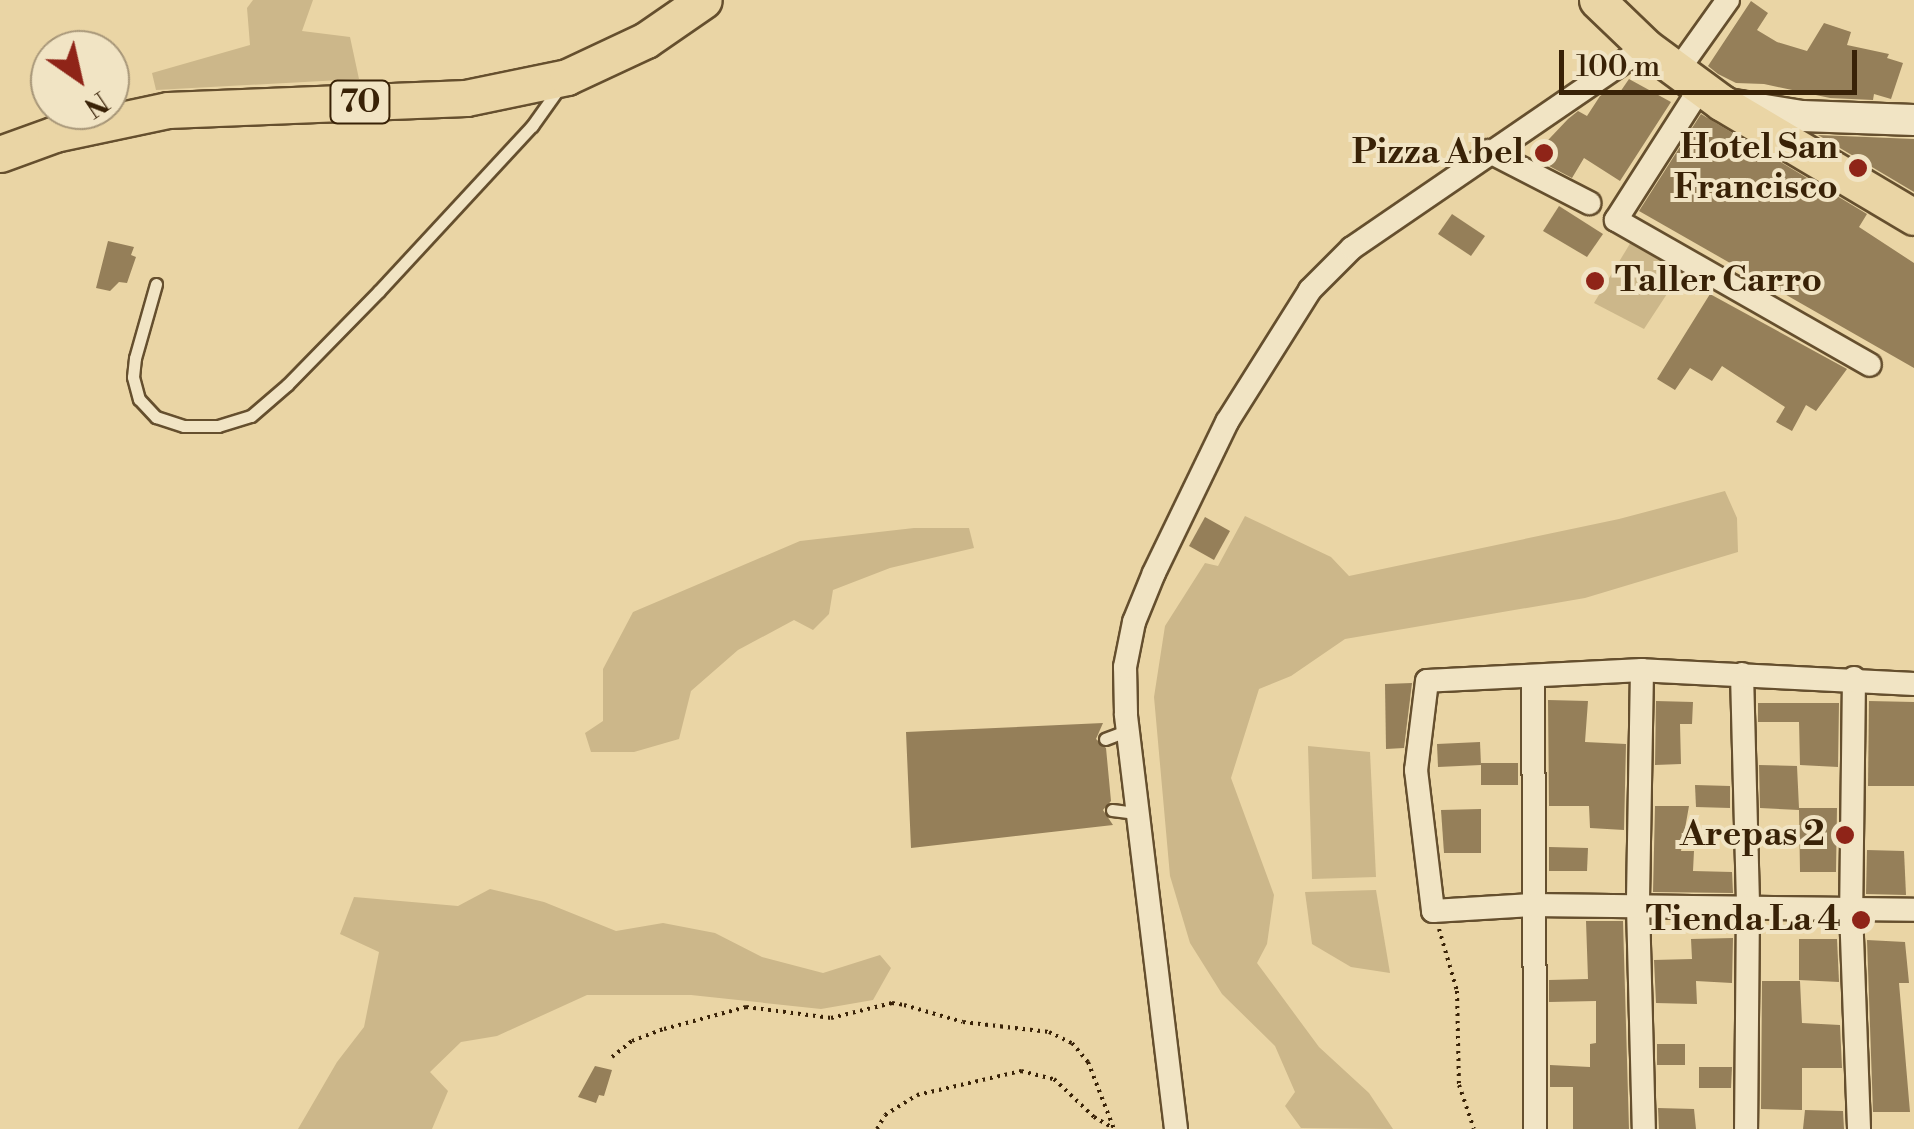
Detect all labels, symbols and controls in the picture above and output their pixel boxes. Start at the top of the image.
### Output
north arrow [30,30,130,130]
scale bar [1564,30,1862,92]
text: 100 m [1576,48,1660,86]
road number: 70 [328,75,392,129]
text: N [77,83,115,124]
place label: Hotel San Francisco [1674,127,1838,209]
place label: Pizza Abel [1352,132,1524,174]
marker: Pizza Abel [1533,142,1555,164]
marker: Hotel San Francisco [1847,157,1869,179]
place label: Taller Carro [1615,260,1822,302]
marker: Taller Carro [1584,270,1606,292]
place label: Arepas 2 [1680,814,1825,856]
marker: Arepas 2 [1834,824,1856,846]
place label: Tienda La 4 [1646,899,1841,941]
marker: Tienda La 4 [1850,909,1872,931]

